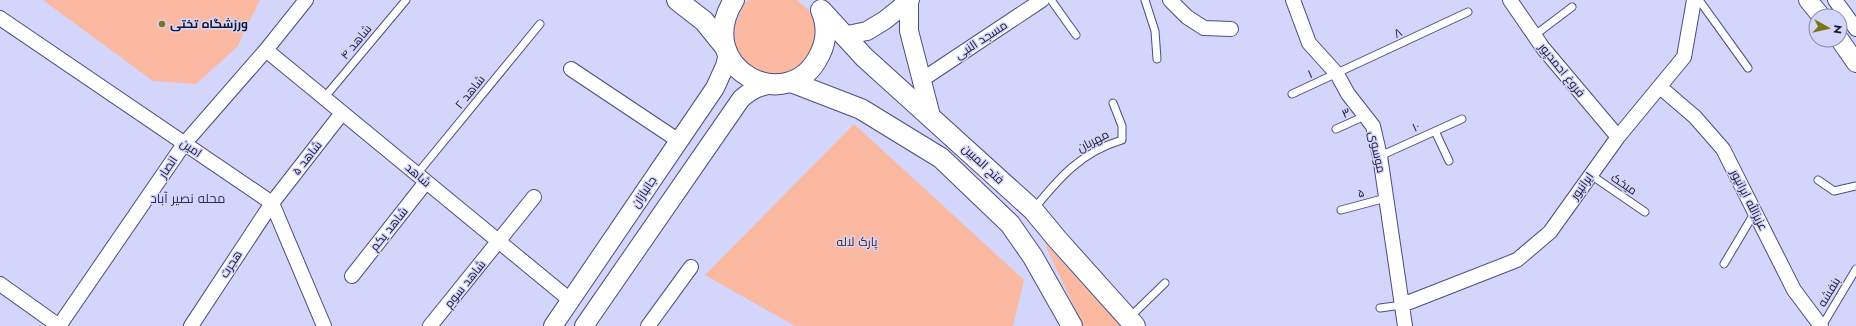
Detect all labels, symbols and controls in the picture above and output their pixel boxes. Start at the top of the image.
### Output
north arrow [1808,8,1848,48]
place label: ورزشگاه تختی [170,15,248,33]
street label: مسجد النبی [951,16,1011,64]
marker: ورزشگاه تختی [157,19,167,29]
street label: شاهد ۴ [336,20,376,63]
street label: ۸ [1391,23,1406,43]
text: N [1829,24,1846,35]
street label: فروغ احمدپور [1534,38,1590,101]
street label: ۱ [1305,65,1315,83]
street label: شاهد ۲ [451,71,489,113]
street label: ۳ [1339,103,1353,123]
street label: ۱۰ [1409,117,1423,137]
street label: مهربان [1074,125,1112,157]
street label: موسوی [1364,129,1390,175]
street label: امین [176,134,206,162]
street label: شاهد ۵ [288,137,326,179]
street label: فتح المبین [958,140,1008,188]
street label: انصار [153,152,182,183]
street label: شاهد [401,159,435,191]
street label: عزیزالله ایرانپور [1725,165,1772,234]
street label: ایرانپور [1565,169,1598,204]
street label: میخک [1607,169,1641,199]
street label: جانبازان [627,173,661,211]
street label: ۵ [1356,183,1366,203]
district label: محله نصیر آباد [151,189,225,208]
street label: شاهد یکم [366,203,412,255]
park label: پارک لاله [837,233,878,251]
street label: هجرت [215,247,247,281]
street label: شاهد سوم [440,256,490,312]
street label: بنفشه [1813,274,1845,310]

